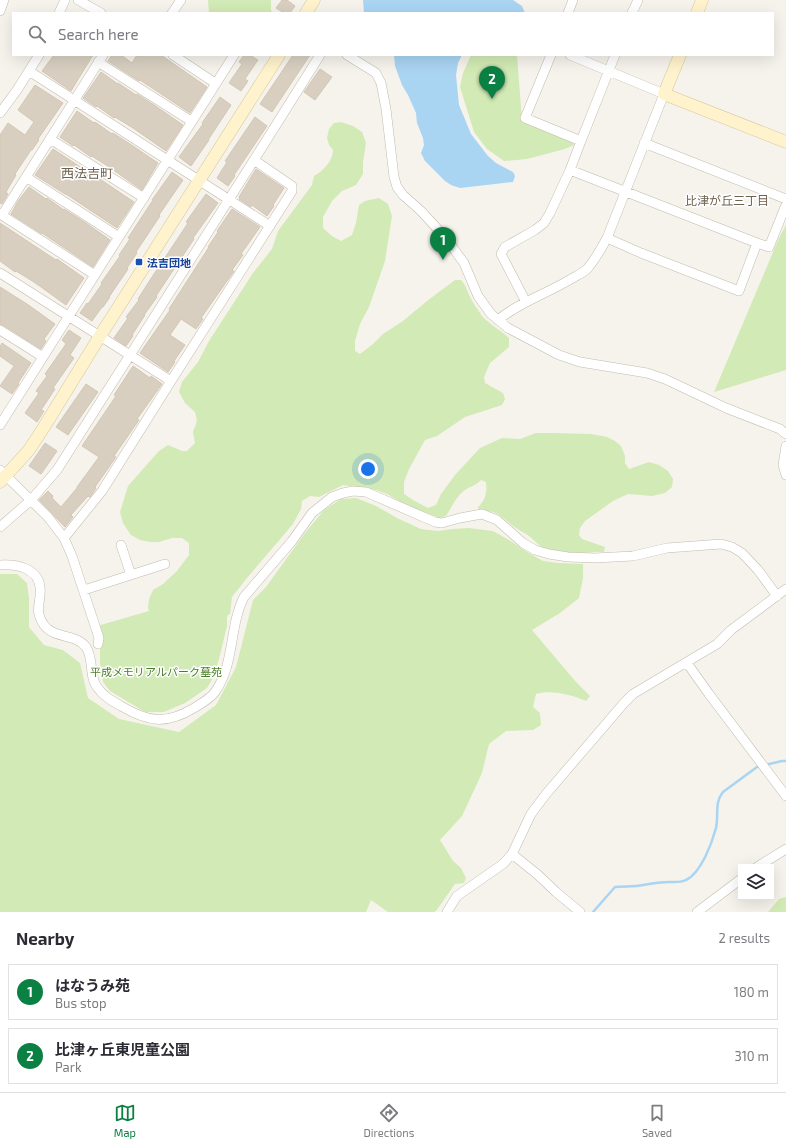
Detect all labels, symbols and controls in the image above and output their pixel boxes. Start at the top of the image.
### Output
search box [12,12,774,56]
icon: search [26,23,48,45]
text: Search here [58,25,139,43]
pin: 2 [479,66,505,99]
district label: 西法吉町 [61,165,113,181]
district label: 比津が丘三丁目 [685,193,769,207]
pin: 1 [430,227,456,260]
place label: 法吉団地 [147,256,191,269]
marker: 法吉団地 [134,257,144,267]
your location [358,459,378,479]
park label: 平成メモリアルパーク墓苑 [90,665,222,678]
map controls [738,864,774,900]
button: layers [738,864,774,900]
text: Nearby [16,928,74,948]
text: 2 results [718,930,770,946]
text: はなうみ苑 [55,976,130,994]
text: 1 [27,984,33,1000]
text: 180 m [734,984,769,1000]
text: Bus stop [55,995,106,1011]
text: 比津ヶ丘東児童公園 [55,1040,190,1058]
text: 2 [26,1048,34,1064]
text: 310 m [734,1048,769,1064]
text: Park [55,1059,82,1075]
tab: Map [114,1102,136,1139]
tab: Directions [364,1102,414,1139]
tab: Saved [642,1102,672,1139]

